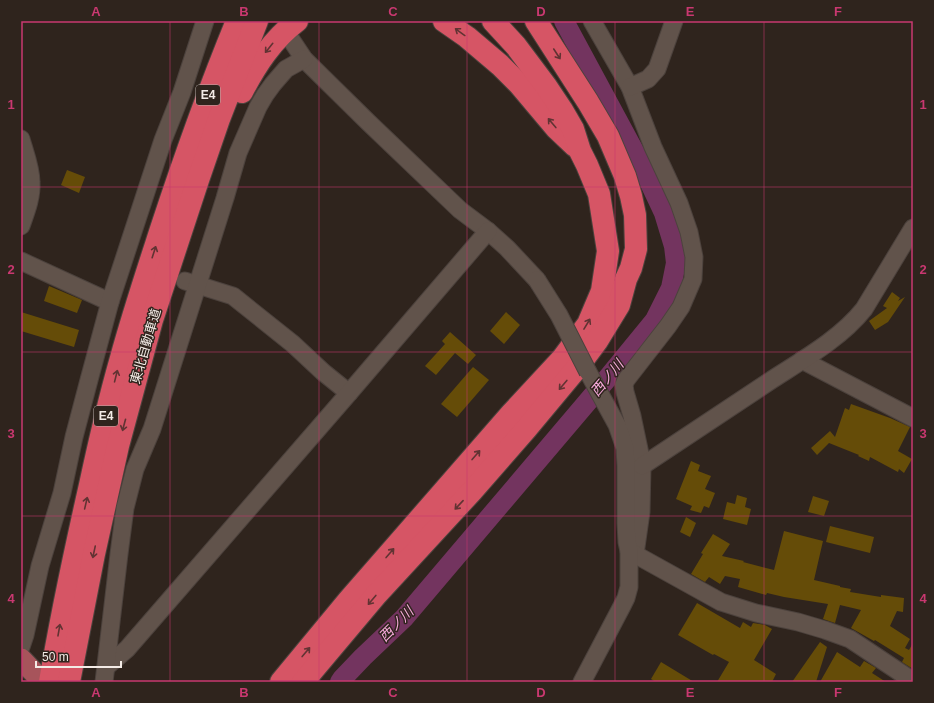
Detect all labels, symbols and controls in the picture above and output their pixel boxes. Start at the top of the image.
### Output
text: A [91,4,101,19]
text: B [239,4,249,19]
text: C [388,4,398,19]
text: D [536,4,546,19]
text: E [686,4,695,19]
text: F [834,4,842,19]
one-way arrow [455,28,466,36]
one-way arrow [265,43,274,54]
one-way arrow [553,48,561,59]
road number: E4 [196,85,220,105]
text: 1 [7,97,15,112]
text: 1 [919,97,927,112]
one-way arrow [548,118,557,129]
one-way arrow [151,246,158,259]
text: 2 [7,262,15,277]
text: 2 [919,262,927,277]
street label: 東北自動車道 [128,307,163,386]
one-way arrow [583,318,591,330]
water label: 西ノ川 [587,355,628,399]
one-way arrow [113,370,120,383]
one-way arrow [558,380,567,390]
road number: E4 [94,406,118,426]
one-way arrow [119,418,127,431]
text: 3 [7,426,15,441]
text: 3 [919,426,927,441]
one-way arrow [471,450,480,460]
one-way arrow [82,496,90,509]
one-way arrow [455,499,464,510]
one-way arrow [90,545,98,558]
one-way arrow [385,548,394,558]
text: 4 [7,591,15,606]
text: 4 [919,591,927,606]
one-way arrow [367,595,376,606]
water label: 西ノ川 [375,602,418,645]
one-way arrow [56,624,64,637]
scale bar [36,643,121,669]
one-way arrow [301,646,310,657]
text: 50 m [42,650,69,664]
text: A [91,685,101,700]
text: B [239,685,249,700]
text: C [388,685,398,700]
text: D [536,685,546,700]
text: E [686,685,695,700]
text: F [834,685,842,700]

